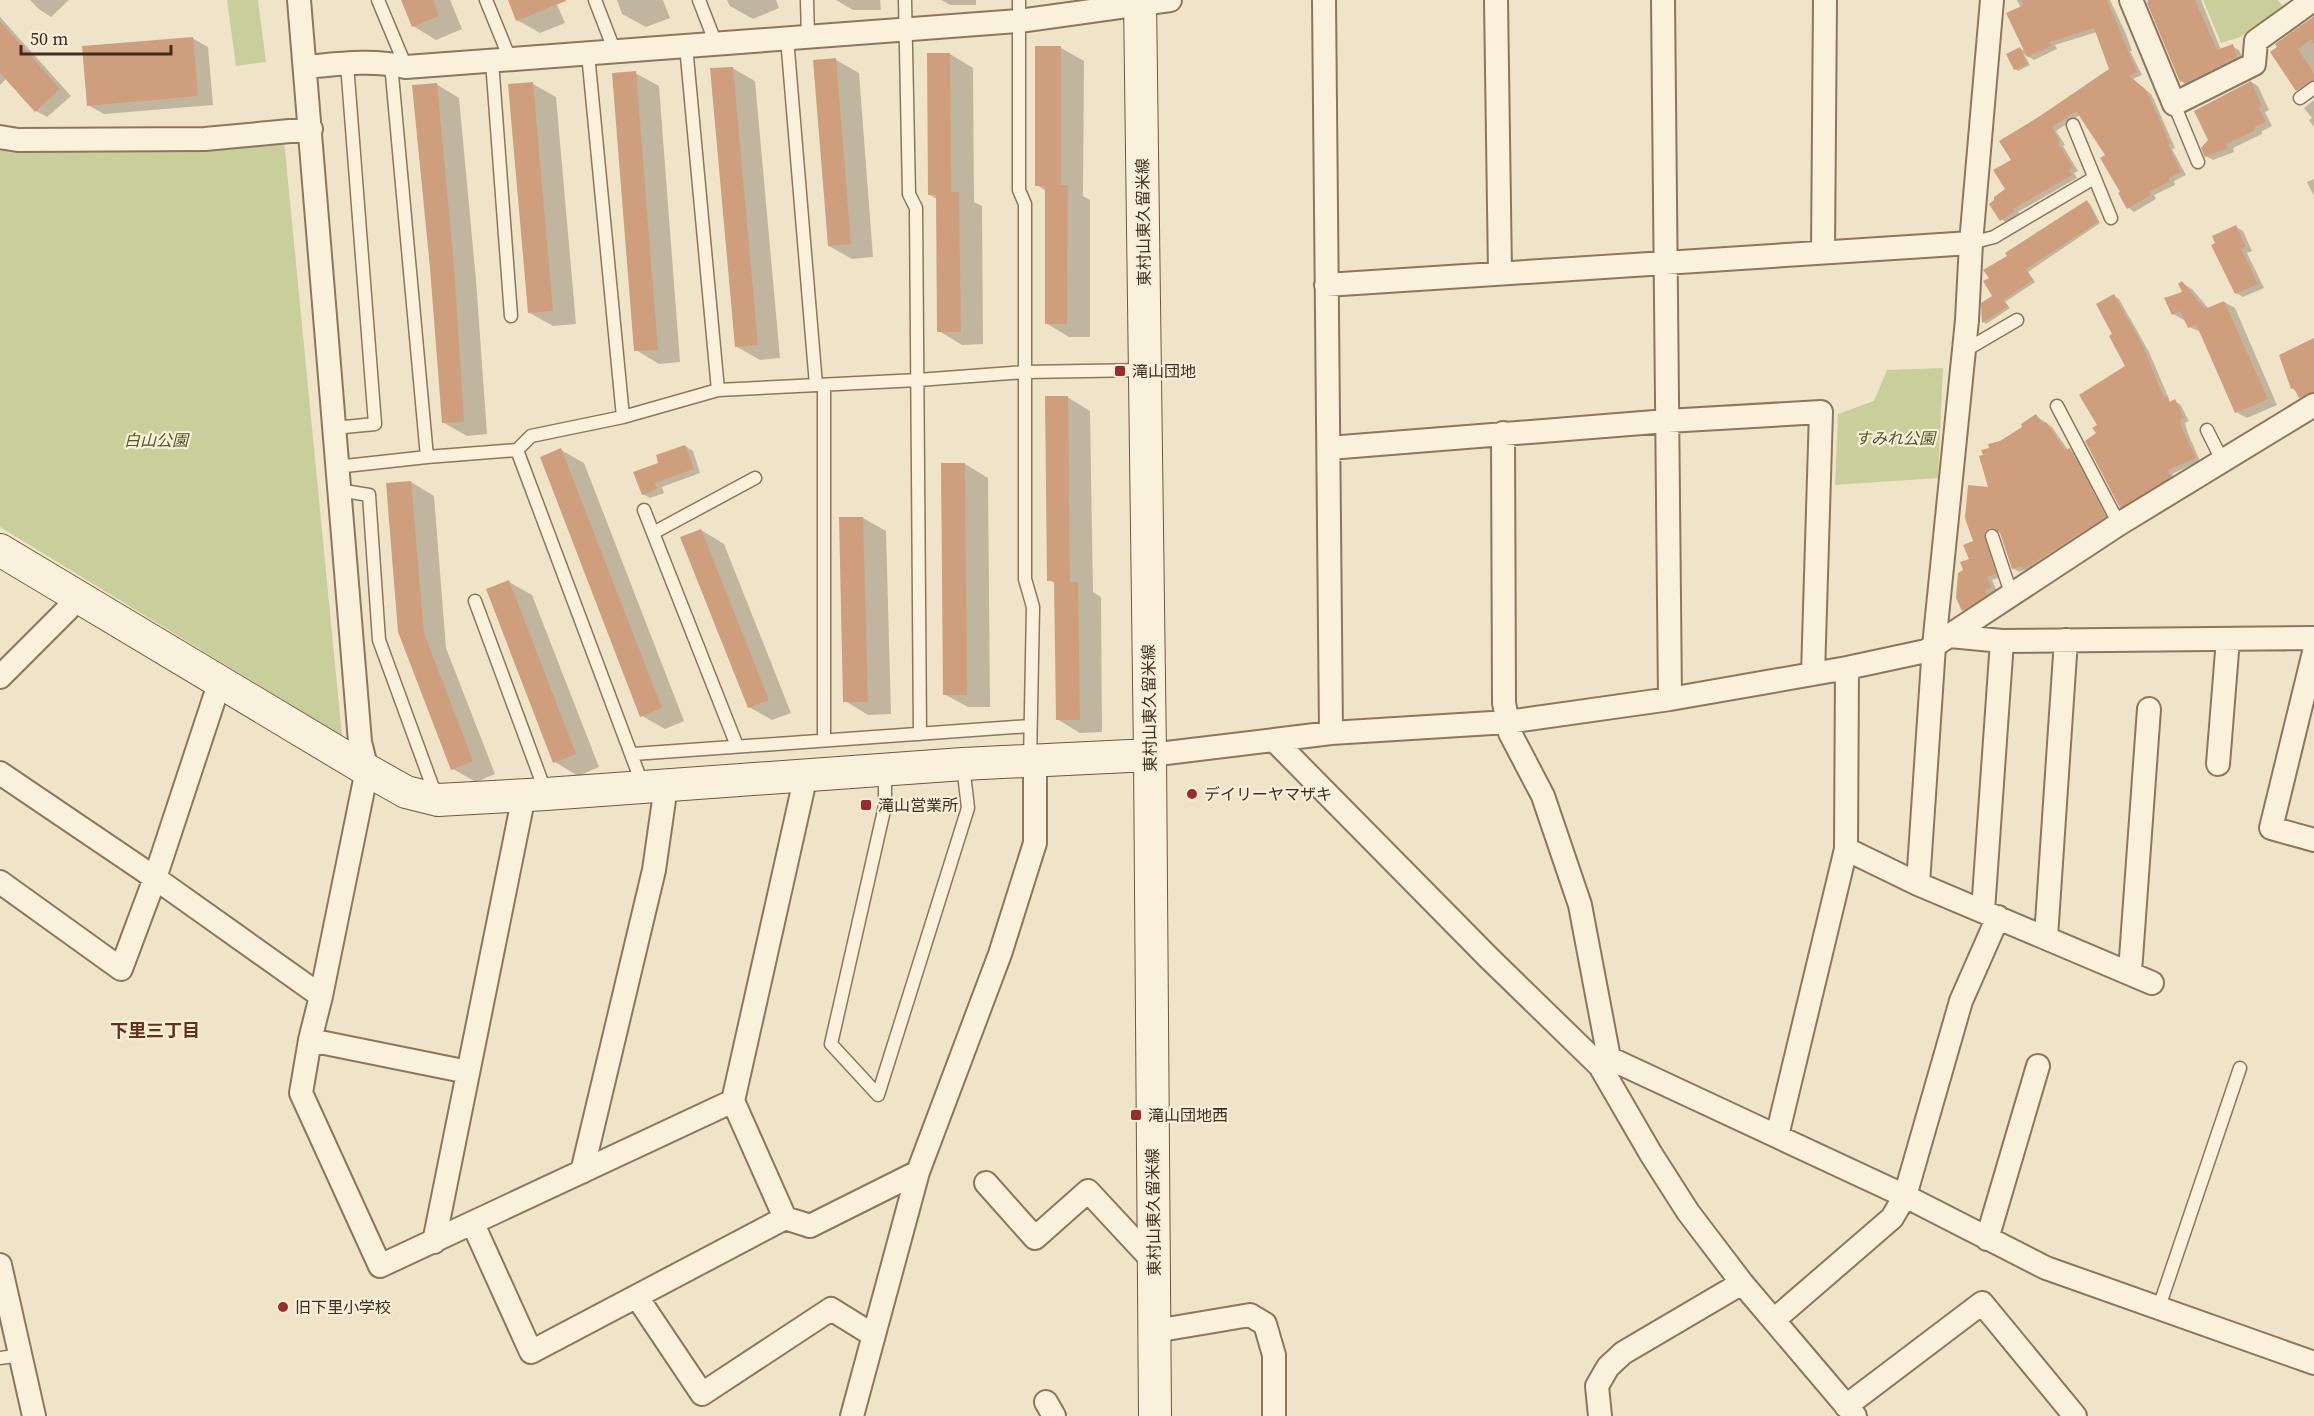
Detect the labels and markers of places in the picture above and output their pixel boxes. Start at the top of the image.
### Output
place label: 滝山団地 [1132,360,1196,382]
marker: 滝山団地 [1113,364,1127,378]
place label: デイリーヤマザキ [1204,783,1332,805]
marker: デイリーヤマザキ [1185,787,1199,801]
place label: 滝山営業所 [878,794,958,816]
marker: 滝山営業所 [859,798,873,812]
place label: 滝山団地西 [1148,1104,1228,1126]
marker: 滝山団地西 [1129,1108,1143,1122]
place label: 旧下里小学校 [295,1296,391,1318]
marker: 旧下里小学校 [276,1300,290,1314]

